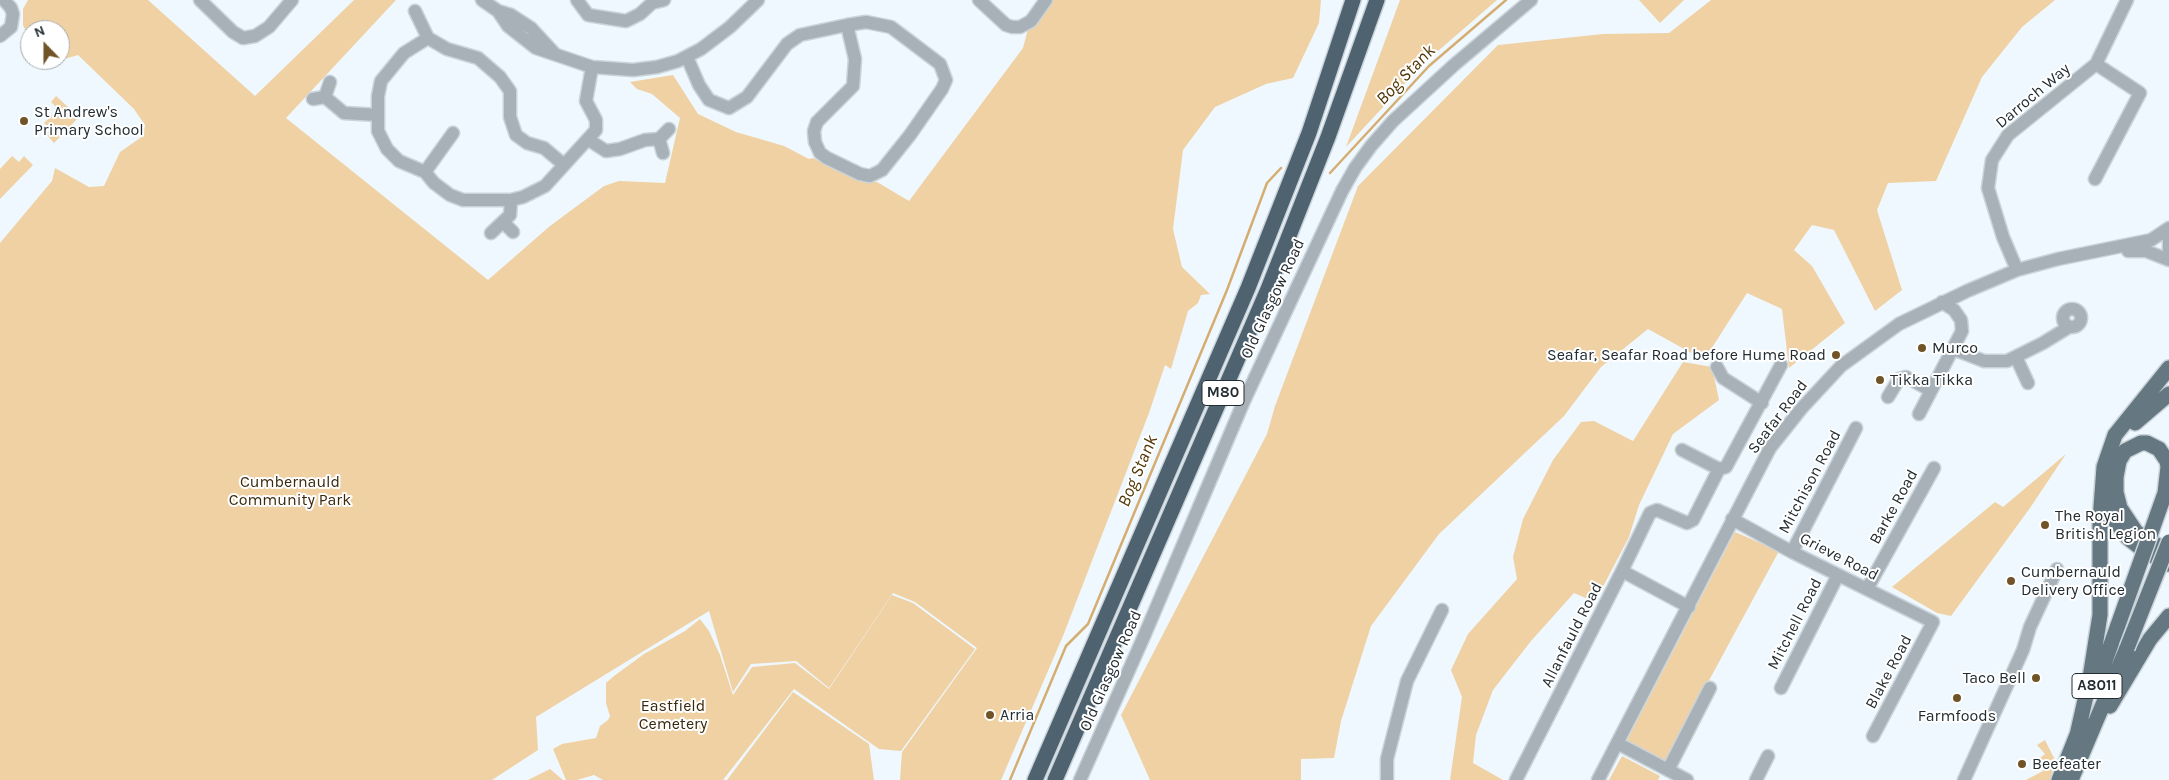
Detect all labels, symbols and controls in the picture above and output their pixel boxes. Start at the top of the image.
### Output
north arrow [20,20,70,70]
text: N [32,22,47,41]
water label: Bog Stank [1372,40,1440,110]
street label: Darroch Way [1992,59,2074,133]
place label: St Andrew's Primary School [34,102,144,140]
marker: St Andrew's Primary School [18,115,30,127]
street label: Old Glasgow Road [1237,236,1309,362]
place label: Murco [1932,338,1978,358]
marker: Murco [1916,342,1928,354]
place label: Seafar, Seafar Road before Hume Road [1547,345,1826,365]
marker: Seafar, Seafar Road before Hume Road [1830,349,1842,361]
place label: Tikka Tikka [1890,370,1973,390]
marker: Tikka Tikka [1874,374,1886,386]
street label: Seafar Road [1744,376,1812,458]
road number: M80 [1202,380,1244,406]
street label: Mitchison Road [1775,427,1845,537]
water label: Bog Stank [1113,432,1163,510]
street label: Barke Road [1866,466,1922,548]
park label: Cumbernauld Community Park [229,472,351,510]
place label: The Royal British Legion [2055,506,2156,544]
marker: The Royal British Legion [2039,519,2051,531]
street label: Grieve Road [1796,529,1882,585]
place label: Cumbernauld Delivery Office [2021,562,2125,600]
street label: Mitchell Road [1764,575,1826,673]
marker: Cumbernauld Delivery Office [2005,575,2017,587]
street label: Allanfauld Road [1537,579,1607,691]
street label: Old Glasgow Road [1076,608,1146,734]
street label: Blake Road [1861,632,1917,712]
place label: Taco Bell [1963,668,2026,688]
marker: Taco Bell [2030,672,2042,684]
road number: A8011 [2072,674,2122,698]
marker: Farmfoods [1951,692,1963,704]
park label: Eastfield Cemetery [639,696,707,734]
place label: Arria [1000,705,1034,725]
place label: Farmfoods [1918,706,1996,726]
marker: Arria [984,709,996,721]
place label: Beefeater [2032,754,2101,774]
marker: Beefeater [2016,758,2028,770]

